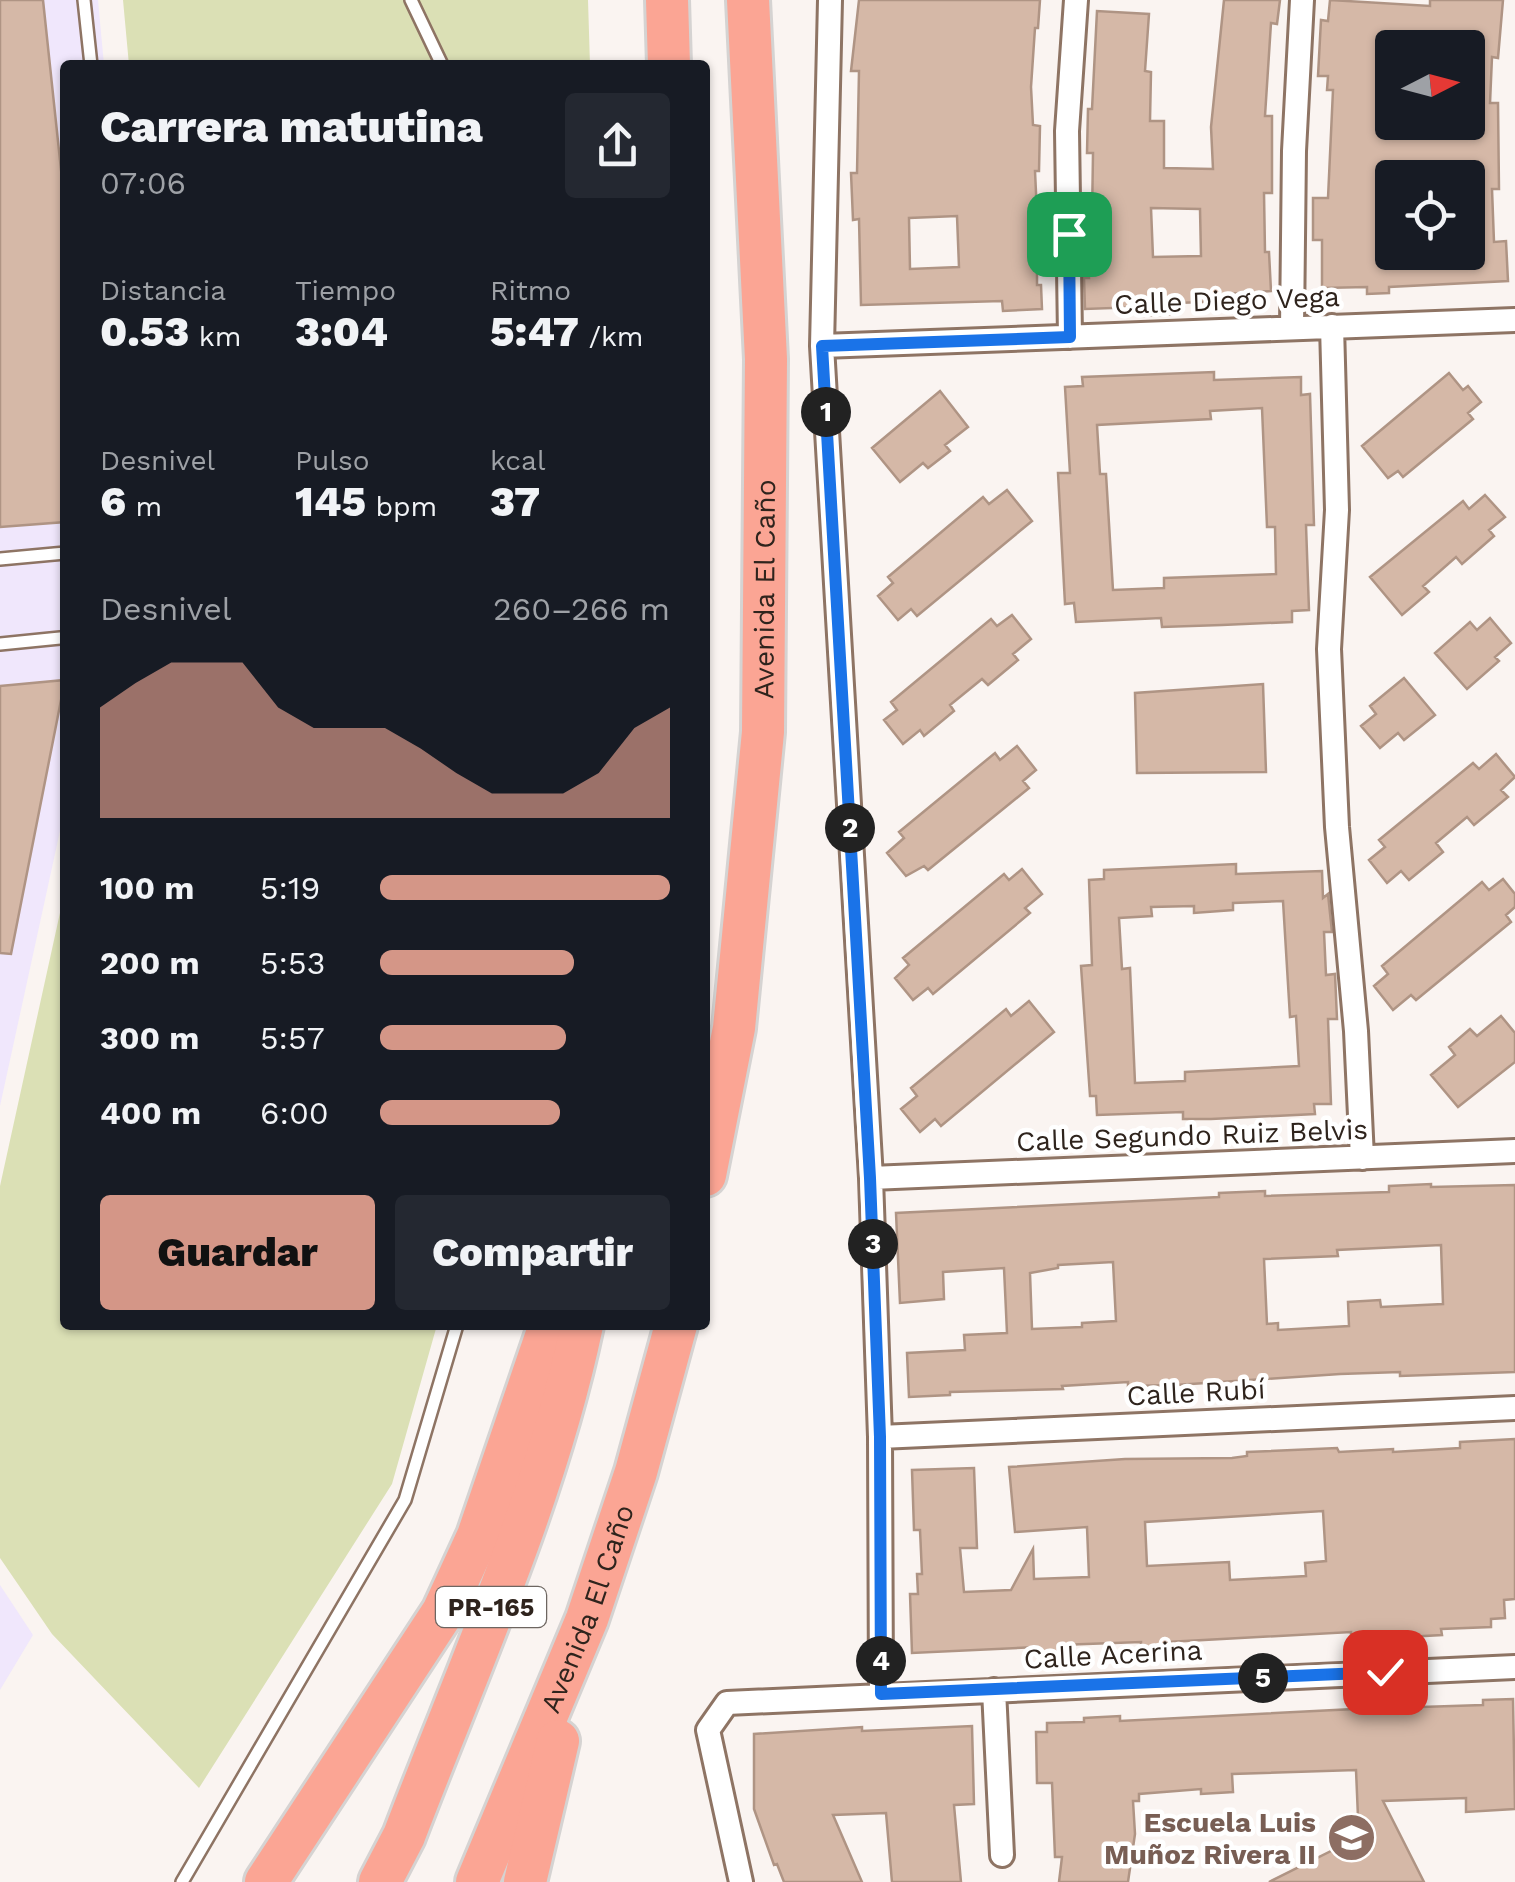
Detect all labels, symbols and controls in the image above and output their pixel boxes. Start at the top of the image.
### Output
north arrow [1375,30,1485,140]
map controls [1375,30,1485,270]
button: share [565,93,670,198]
text: Carrera matutina [100,100,483,153]
button: locate [1375,160,1485,270]
text: 07:06 [100,164,186,202]
pin [1027,192,1112,277]
icon: arrive [1042,207,1097,262]
text: Distancia [100,274,226,307]
text: Tiempo [295,274,396,307]
text: Ritmo [490,274,571,307]
street label: Calle Diego Vega [1114,280,1340,321]
text: 0.53 [100,307,189,356]
text: 3:04 [295,307,388,356]
text: 5:47 [490,307,579,356]
text: km [189,320,241,353]
text: /km [579,320,643,353]
pin: 1 [801,387,851,437]
text: 1 [820,395,832,428]
text: Desnivel [100,444,215,477]
text: Pulso [295,444,369,477]
text: kcal [490,444,545,477]
text: 6 [100,477,126,526]
text: 145 [295,477,366,526]
text: 37 [490,477,540,526]
street label: Avenida El Caño [747,479,782,699]
text: m [126,490,162,523]
text: bpm [366,490,437,523]
text: Desnivel [100,590,232,628]
text: 260–266 m [493,590,670,628]
pin: 2 [825,803,875,853]
text: 2 [842,811,858,844]
text: 100 m [100,869,194,907]
text: 5:19 [260,869,320,907]
text: 200 m [100,944,200,982]
text: 5:53 [260,944,325,982]
text: 300 m [100,1019,199,1057]
text: 5:57 [260,1019,325,1057]
text: 400 m [100,1094,201,1132]
text: 6:00 [260,1094,329,1132]
street label: Calle Segundo Ruiz Belvis [1015,1113,1369,1158]
button: Guardar [100,1195,375,1310]
button: Compartir [395,1195,670,1310]
pin: 3 [848,1219,898,1269]
text: 3 [865,1227,881,1260]
street label: Calle Rubí [1126,1372,1266,1413]
street label: Avenida El Caño [534,1500,641,1718]
road number: PR-165 [436,1587,546,1627]
pin [1343,1630,1428,1715]
street label: Calle Acerina [1023,1633,1203,1676]
pin: 4 [856,1636,906,1686]
text: 4 [872,1644,890,1677]
icon: check [1358,1645,1413,1700]
pin: 5 [1238,1653,1288,1703]
text: 5 [1255,1661,1271,1694]
place label: Escuela Luis Muñoz Rivera II [1104,1806,1316,1871]
school or university icon: Escuela Luis Muñoz Rivera II [1325,1812,1377,1864]

